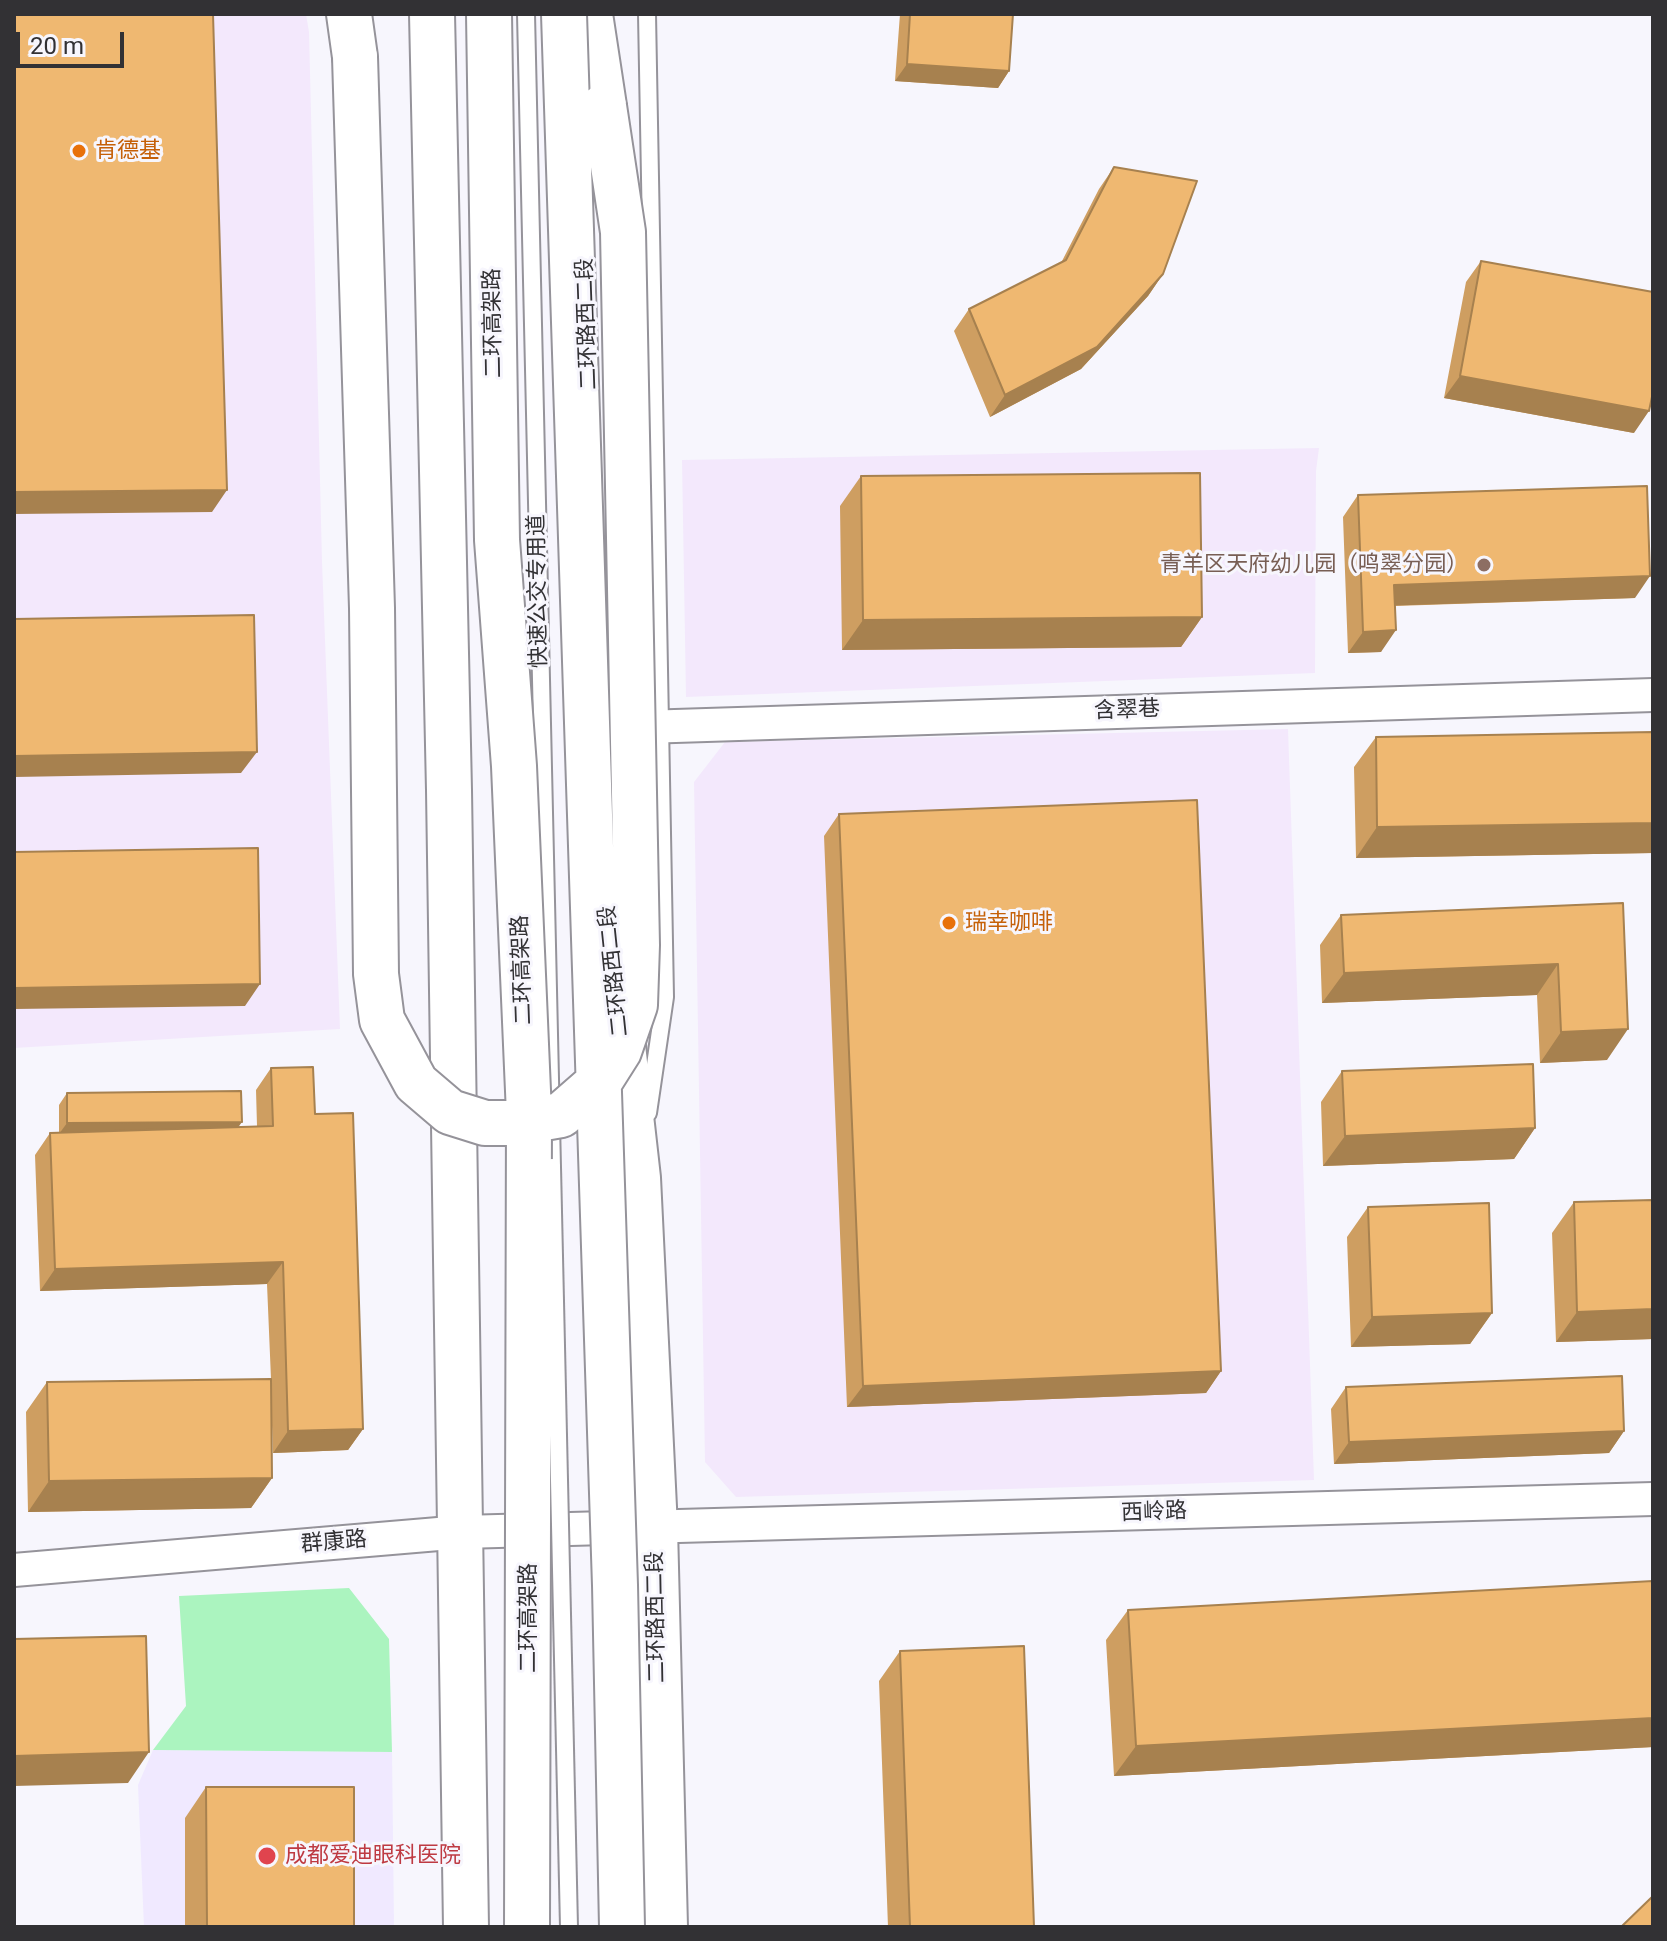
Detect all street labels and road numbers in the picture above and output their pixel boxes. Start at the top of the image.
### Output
street label: 二环路西二段 [573,258,603,390]
street label: 二环高架路 [480,268,508,378]
street label: 快速公交专用道 [524,514,554,668]
street label: 含翠巷 [1094,697,1160,725]
street label: 二环路西二段 [595,904,635,1038]
street label: 二环高架路 [508,915,538,1025]
street label: 西岭路 [1121,1499,1187,1527]
street label: 群康路 [300,1527,368,1559]
street label: 二环路西二段 [643,1551,671,1683]
street label: 二环高架路 [516,1563,542,1673]

